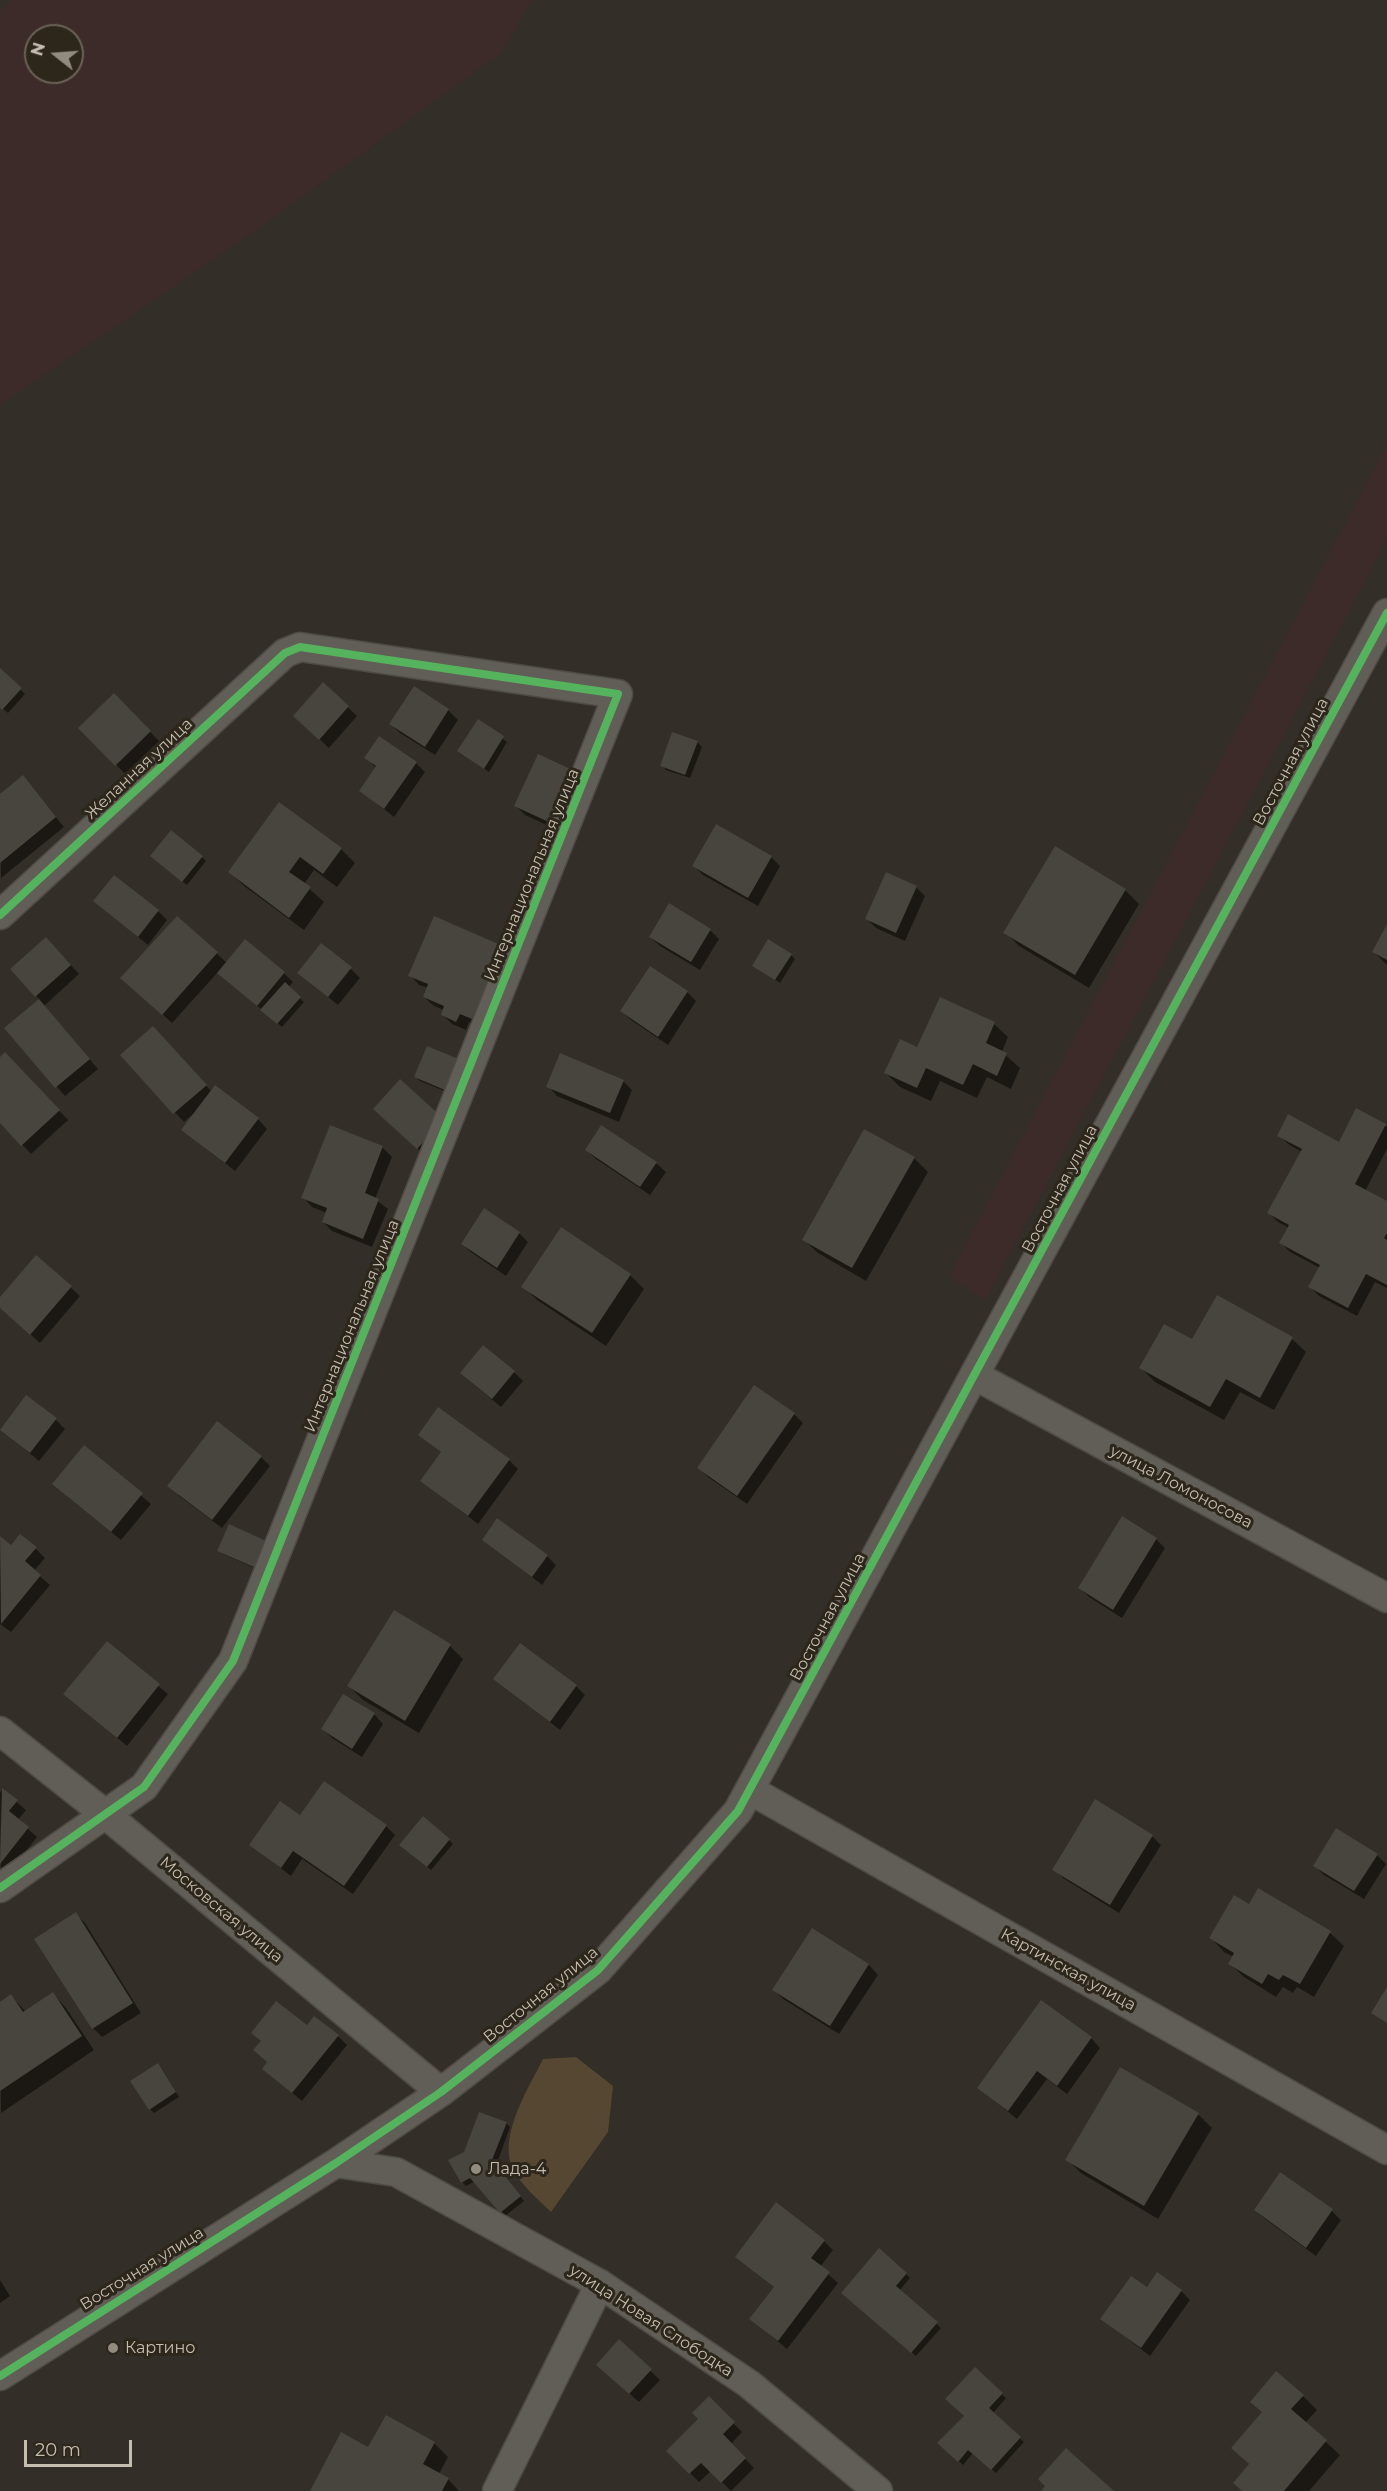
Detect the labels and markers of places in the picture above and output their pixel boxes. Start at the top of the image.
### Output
place label: Лада-4 [488,2159,546,2179]
marker: Лада-4 [469,2162,483,2176]
place label: Картино [125,2338,196,2358]
marker: Картино [106,2341,120,2355]

